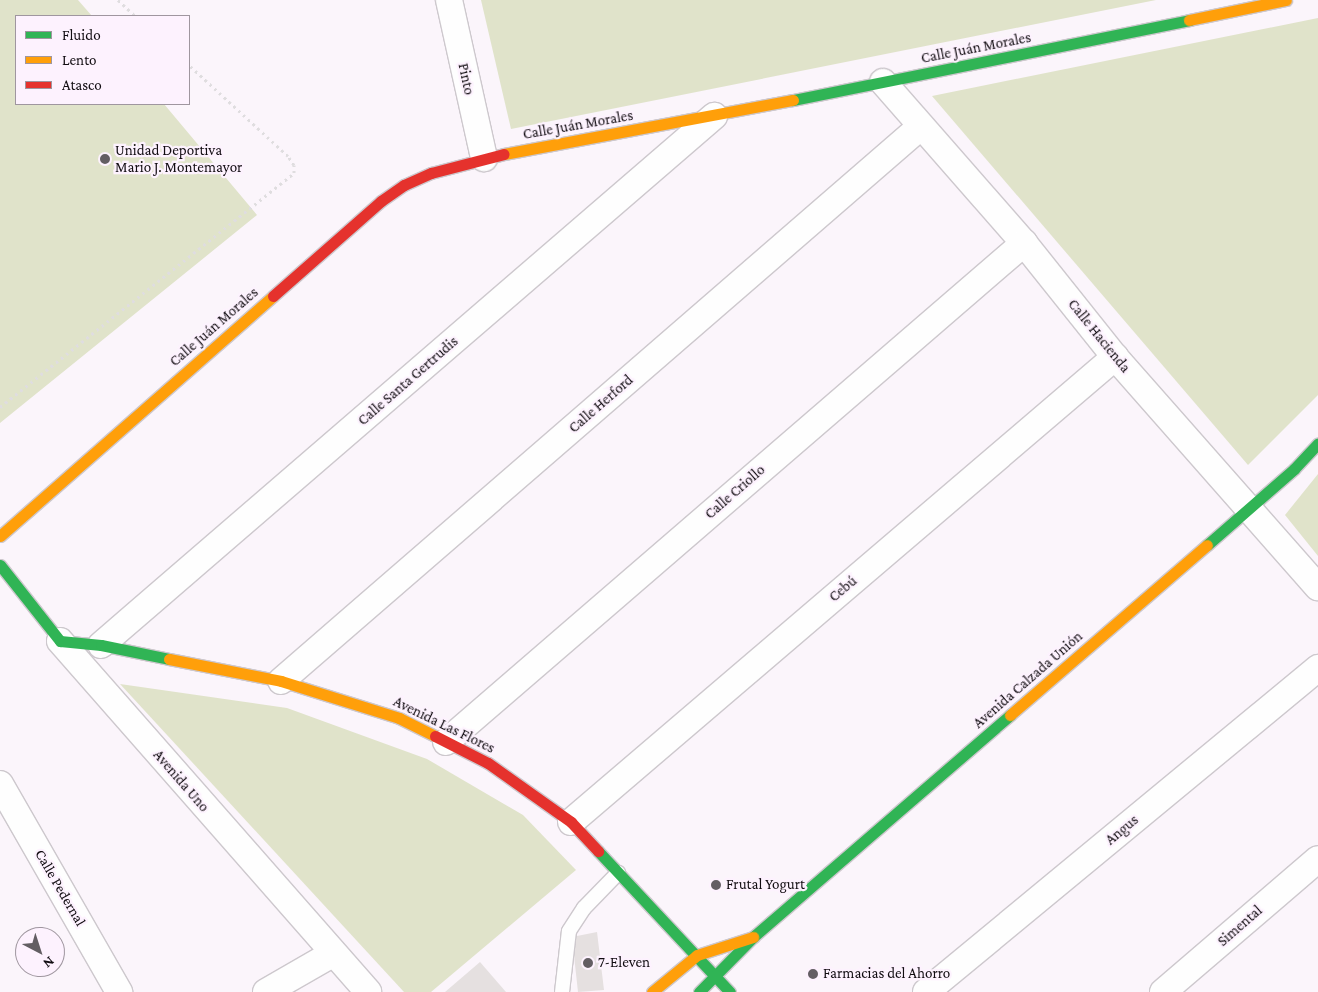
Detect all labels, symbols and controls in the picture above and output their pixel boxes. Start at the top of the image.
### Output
legend [15,15,190,105]
text: Fluido [62,27,101,43]
street label: Calle Juán Morales [920,29,1032,67]
text: Lento [62,52,96,68]
street label: Pinto [454,62,478,96]
text: Atasco [62,77,102,93]
street label: Calle Juán Morales [521,106,635,144]
place label: Unidad Deportiva Mario J. Montemayor [115,141,242,176]
marker: Unidad Deportiva Mario J. Montemayor [99,153,111,165]
street label: Calle Juán Morales [166,284,262,370]
street label: Calle Hacienda [1064,296,1134,376]
street label: Calle Santa Gertrudis [354,333,462,429]
street label: Calle Herford [565,371,637,437]
street label: Calle Criollo [701,461,769,523]
street label: Cebú [825,572,861,606]
street label: Avenida Calzada Unión [970,628,1086,732]
street label: Avenida Las Flores [390,693,498,757]
street label: Avenida Uno [149,746,213,816]
street label: Angus [1102,811,1142,849]
street label: Calle Pedernal [31,846,89,930]
place label: Frutal Yogurt [726,876,805,894]
marker: Frutal Yogurt [710,879,722,891]
street label: Simental [1214,902,1266,950]
north arrow [15,927,65,977]
text: N [40,954,58,972]
place label: 7-Eleven [598,954,650,972]
marker: 7-Eleven [582,957,594,969]
place label: Farmacias del Ahorro [823,965,950,983]
marker: Farmacias del Ahorro [807,968,819,980]

